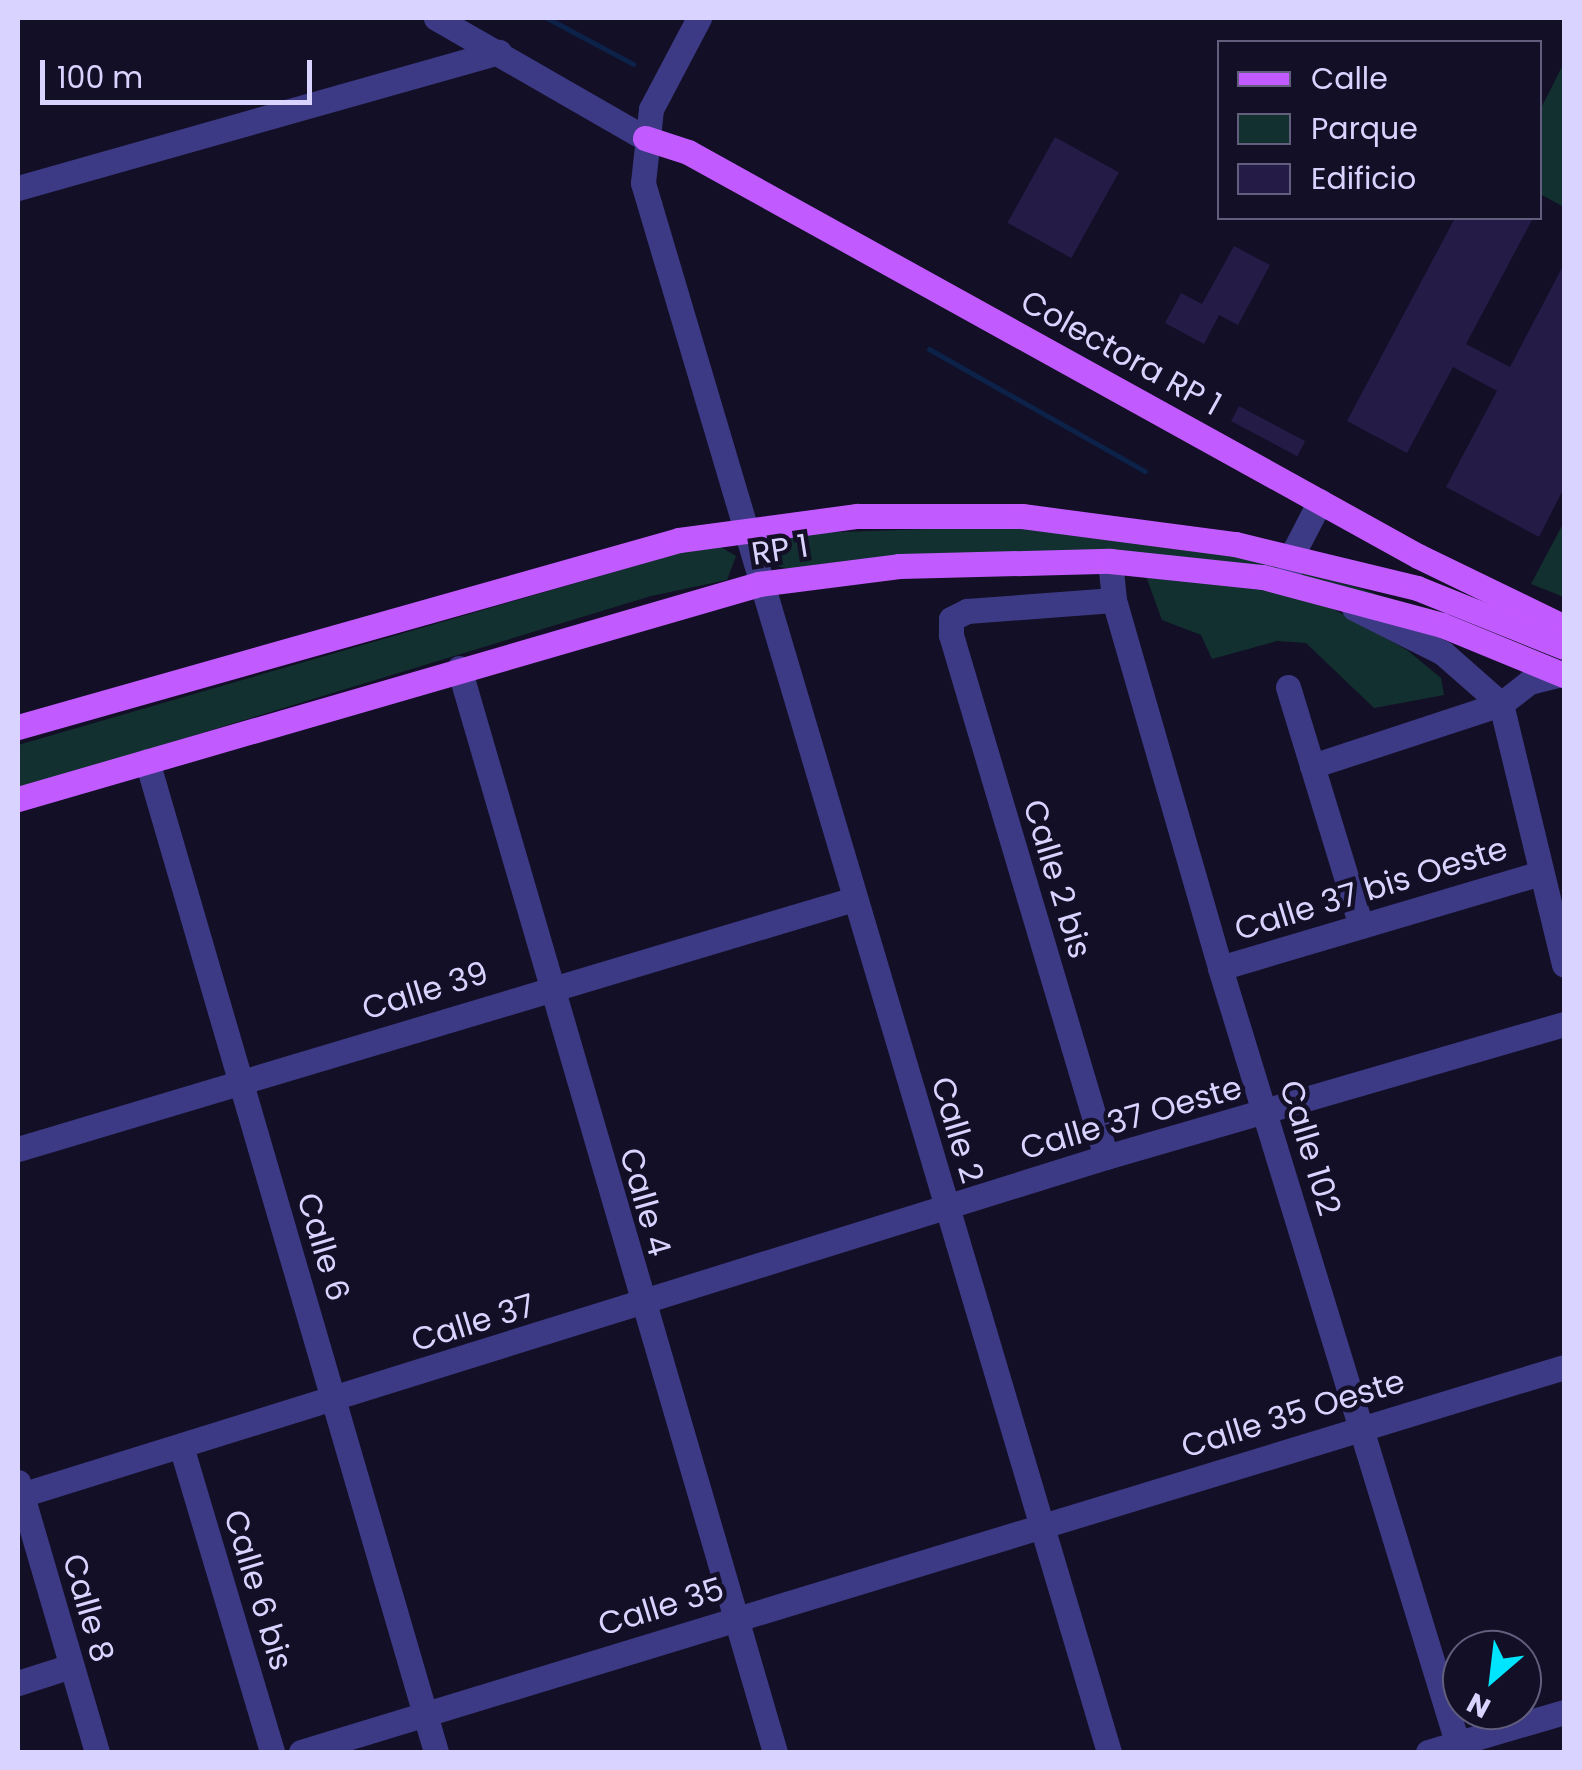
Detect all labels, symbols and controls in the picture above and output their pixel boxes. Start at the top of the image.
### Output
scale bar [45,40,318,102]
legend [1217,40,1542,220]
text: 100 m [57,56,143,99]
text: Calle [1311,57,1388,100]
text: Parque [1311,107,1418,150]
text: Edificio [1311,157,1416,200]
street label: Colectora RP 1 [1014,282,1228,424]
street label: RP 1 [749,527,811,573]
street label: Calle 2 bis [1015,795,1099,963]
street label: Calle 37 bis Oeste [1230,829,1512,949]
street label: Calle 39 [357,954,493,1028]
street label: Calle 37 Oeste [1016,1068,1246,1168]
street label: Calle 2 [923,1072,991,1188]
street label: Calle 102 [1271,1076,1349,1220]
street label: Calle 4 [611,1144,679,1260]
street label: Calle 6 [288,1188,358,1306]
street label: Calle 37 [407,1286,539,1360]
street label: Calle 35 Oeste [1177,1362,1409,1466]
street label: Calle 6 bis [215,1505,301,1675]
street label: Calle 8 [54,1550,122,1666]
street label: Calle 35 [594,1570,728,1644]
north arrow [1442,1630,1542,1730]
text: N [1460,1683,1497,1727]

